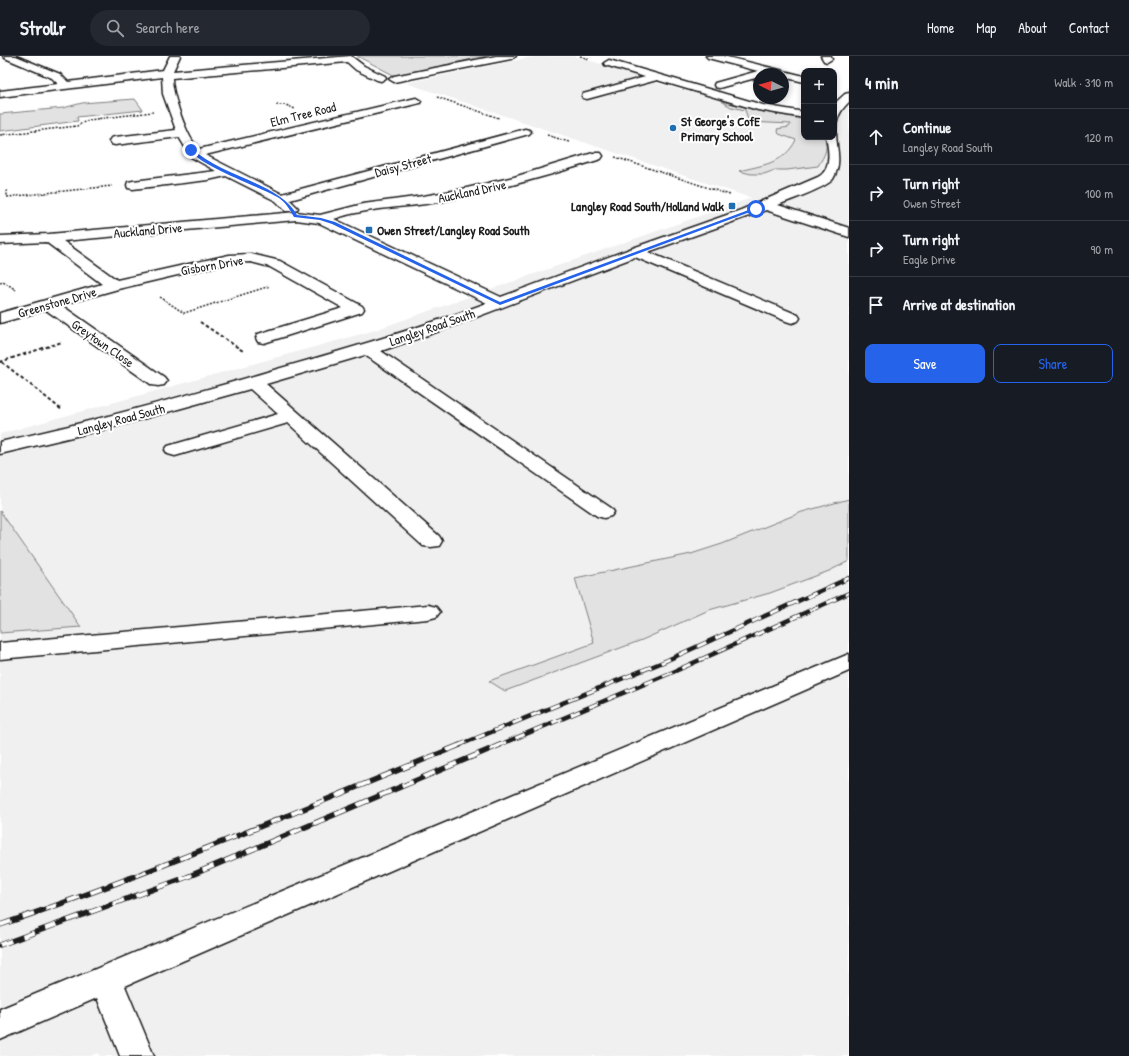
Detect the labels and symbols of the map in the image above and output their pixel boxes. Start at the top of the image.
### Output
north arrow [753,68,789,104]
street label: Elm Tree Road [268,97,338,131]
place label: St George's CofE Primary School [681,112,760,146]
marker: St George's CofE Primary School [668,123,678,133]
route end [182,141,200,159]
street label: Daisy Street [373,149,434,181]
street label: Auckland Drive [436,175,508,207]
place label: Langley Road South/Holland Walk [571,197,725,216]
route start [747,200,765,218]
marker: Langley Road South/Holland Walk [727,201,737,211]
street label: Auckland Drive [113,218,183,242]
place label: Owen Street/Langley Road South [377,221,530,240]
marker: Owen Street/Langley Road South [364,225,374,235]
street label: Gisborn Drive [179,251,245,279]
street label: Greenstone Drive [16,282,98,322]
street label: Langley Road South [387,304,478,350]
street label: Greytown Close [68,315,138,371]
street label: Langley Road South [76,399,167,439]

